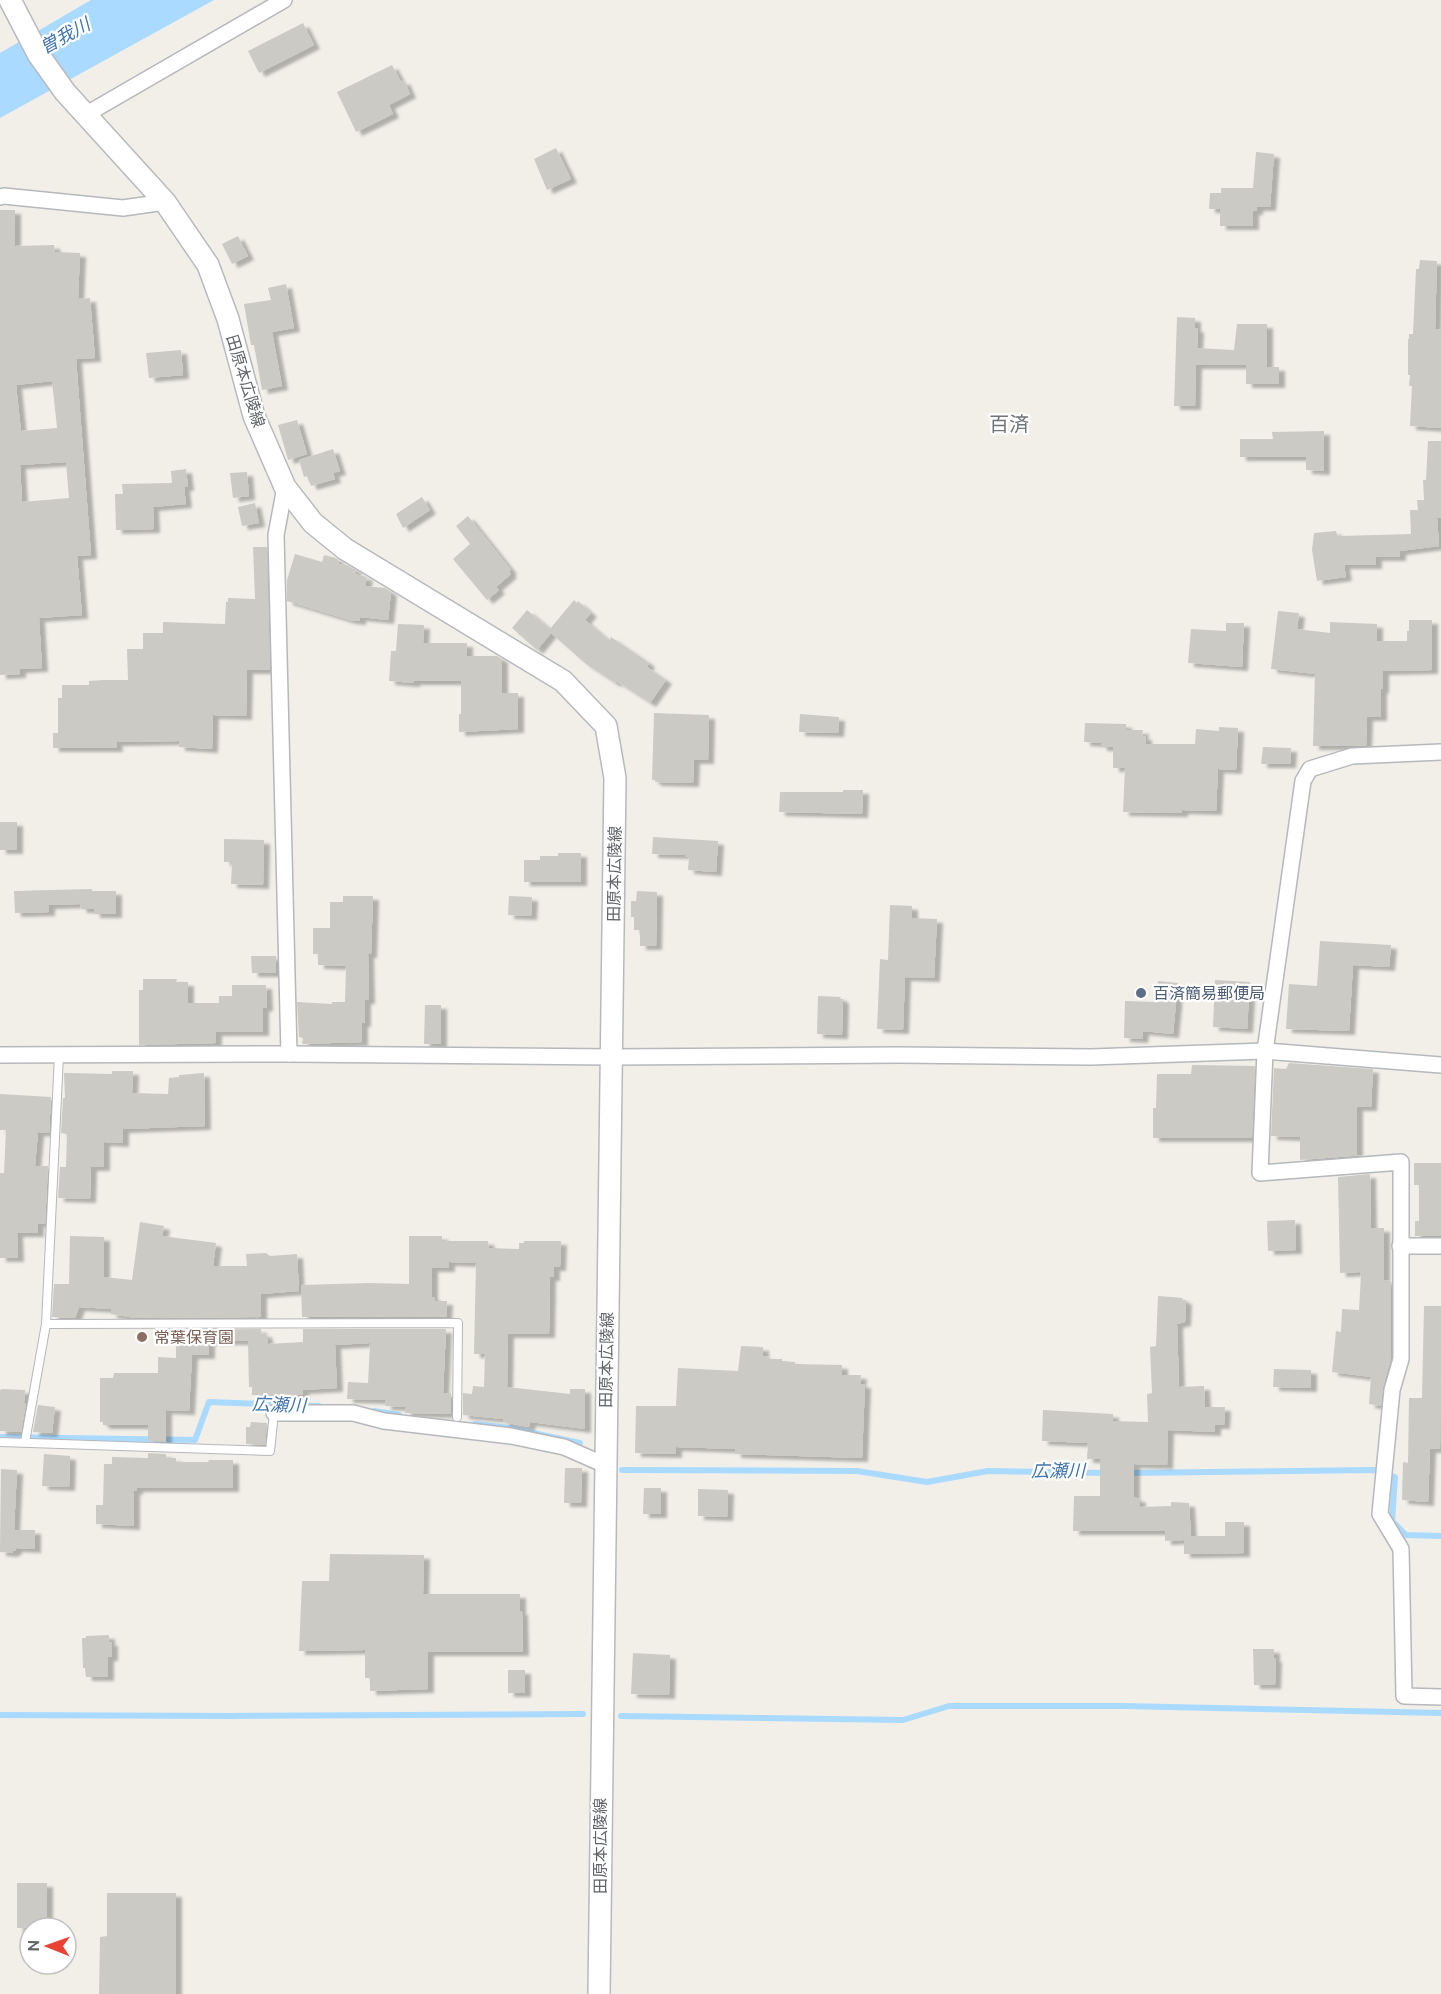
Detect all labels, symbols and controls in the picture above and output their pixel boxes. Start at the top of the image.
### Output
water label: 曽我川 [36,12,95,57]
street label: 田原本広陵線 [223,332,269,430]
district label: 百済 [989,412,1029,435]
street label: 田原本広陵線 [604,826,624,922]
place label: 百済簡易郵便局 [1153,984,1265,1002]
marker: 百済簡易郵便局 [1134,986,1148,1000]
street label: 田原本広陵線 [596,1312,616,1408]
place label: 常葉保育園 [154,1328,234,1346]
marker: 常葉保育園 [135,1330,149,1344]
water label: 広瀬川 [252,1393,308,1415]
water label: 広瀬川 [1031,1460,1087,1480]
street label: 田原本広陵線 [591,1798,609,1894]
north arrow [18,1916,78,1976]
text: N [24,1940,42,1952]

